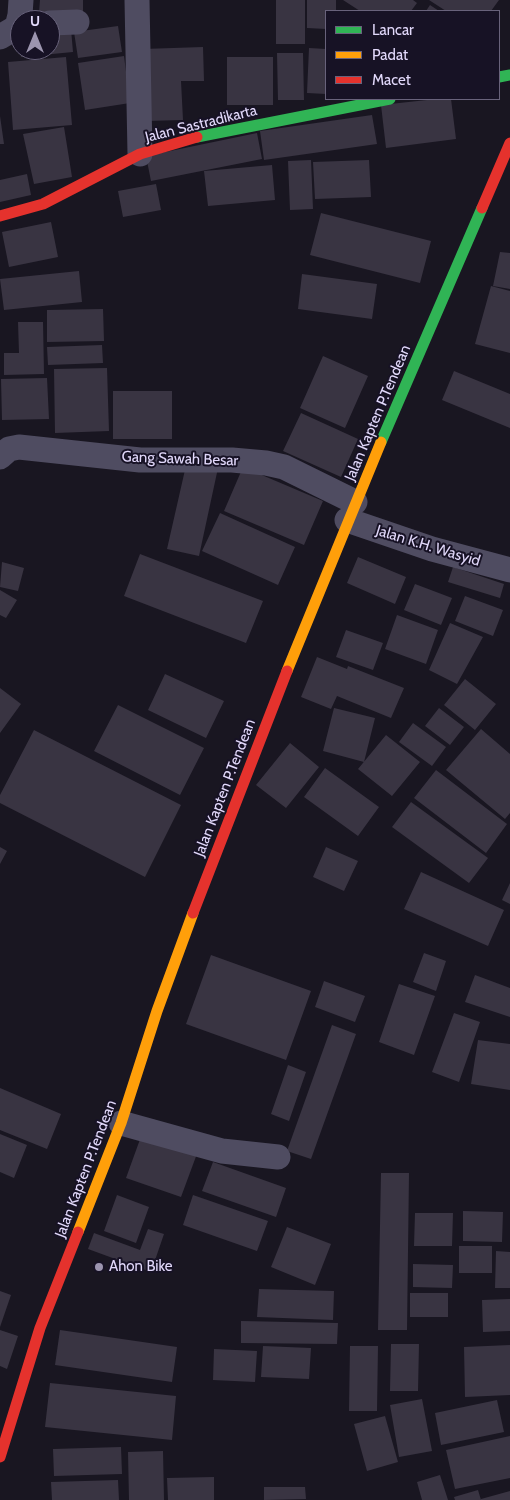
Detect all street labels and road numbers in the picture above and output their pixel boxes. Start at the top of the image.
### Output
street label: Jalan Sastradikarta [143,101,259,147]
street label: Jalan Kapten P.Tendean [341,342,415,484]
street label: Gang Sawah Besar [121,448,239,470]
street label: Jalan K.H. Wasyid [374,522,482,570]
street label: Jalan Kapten P.Tendean [190,717,260,859]
street label: Jalan Kapten P.Tendean [51,1098,121,1240]

